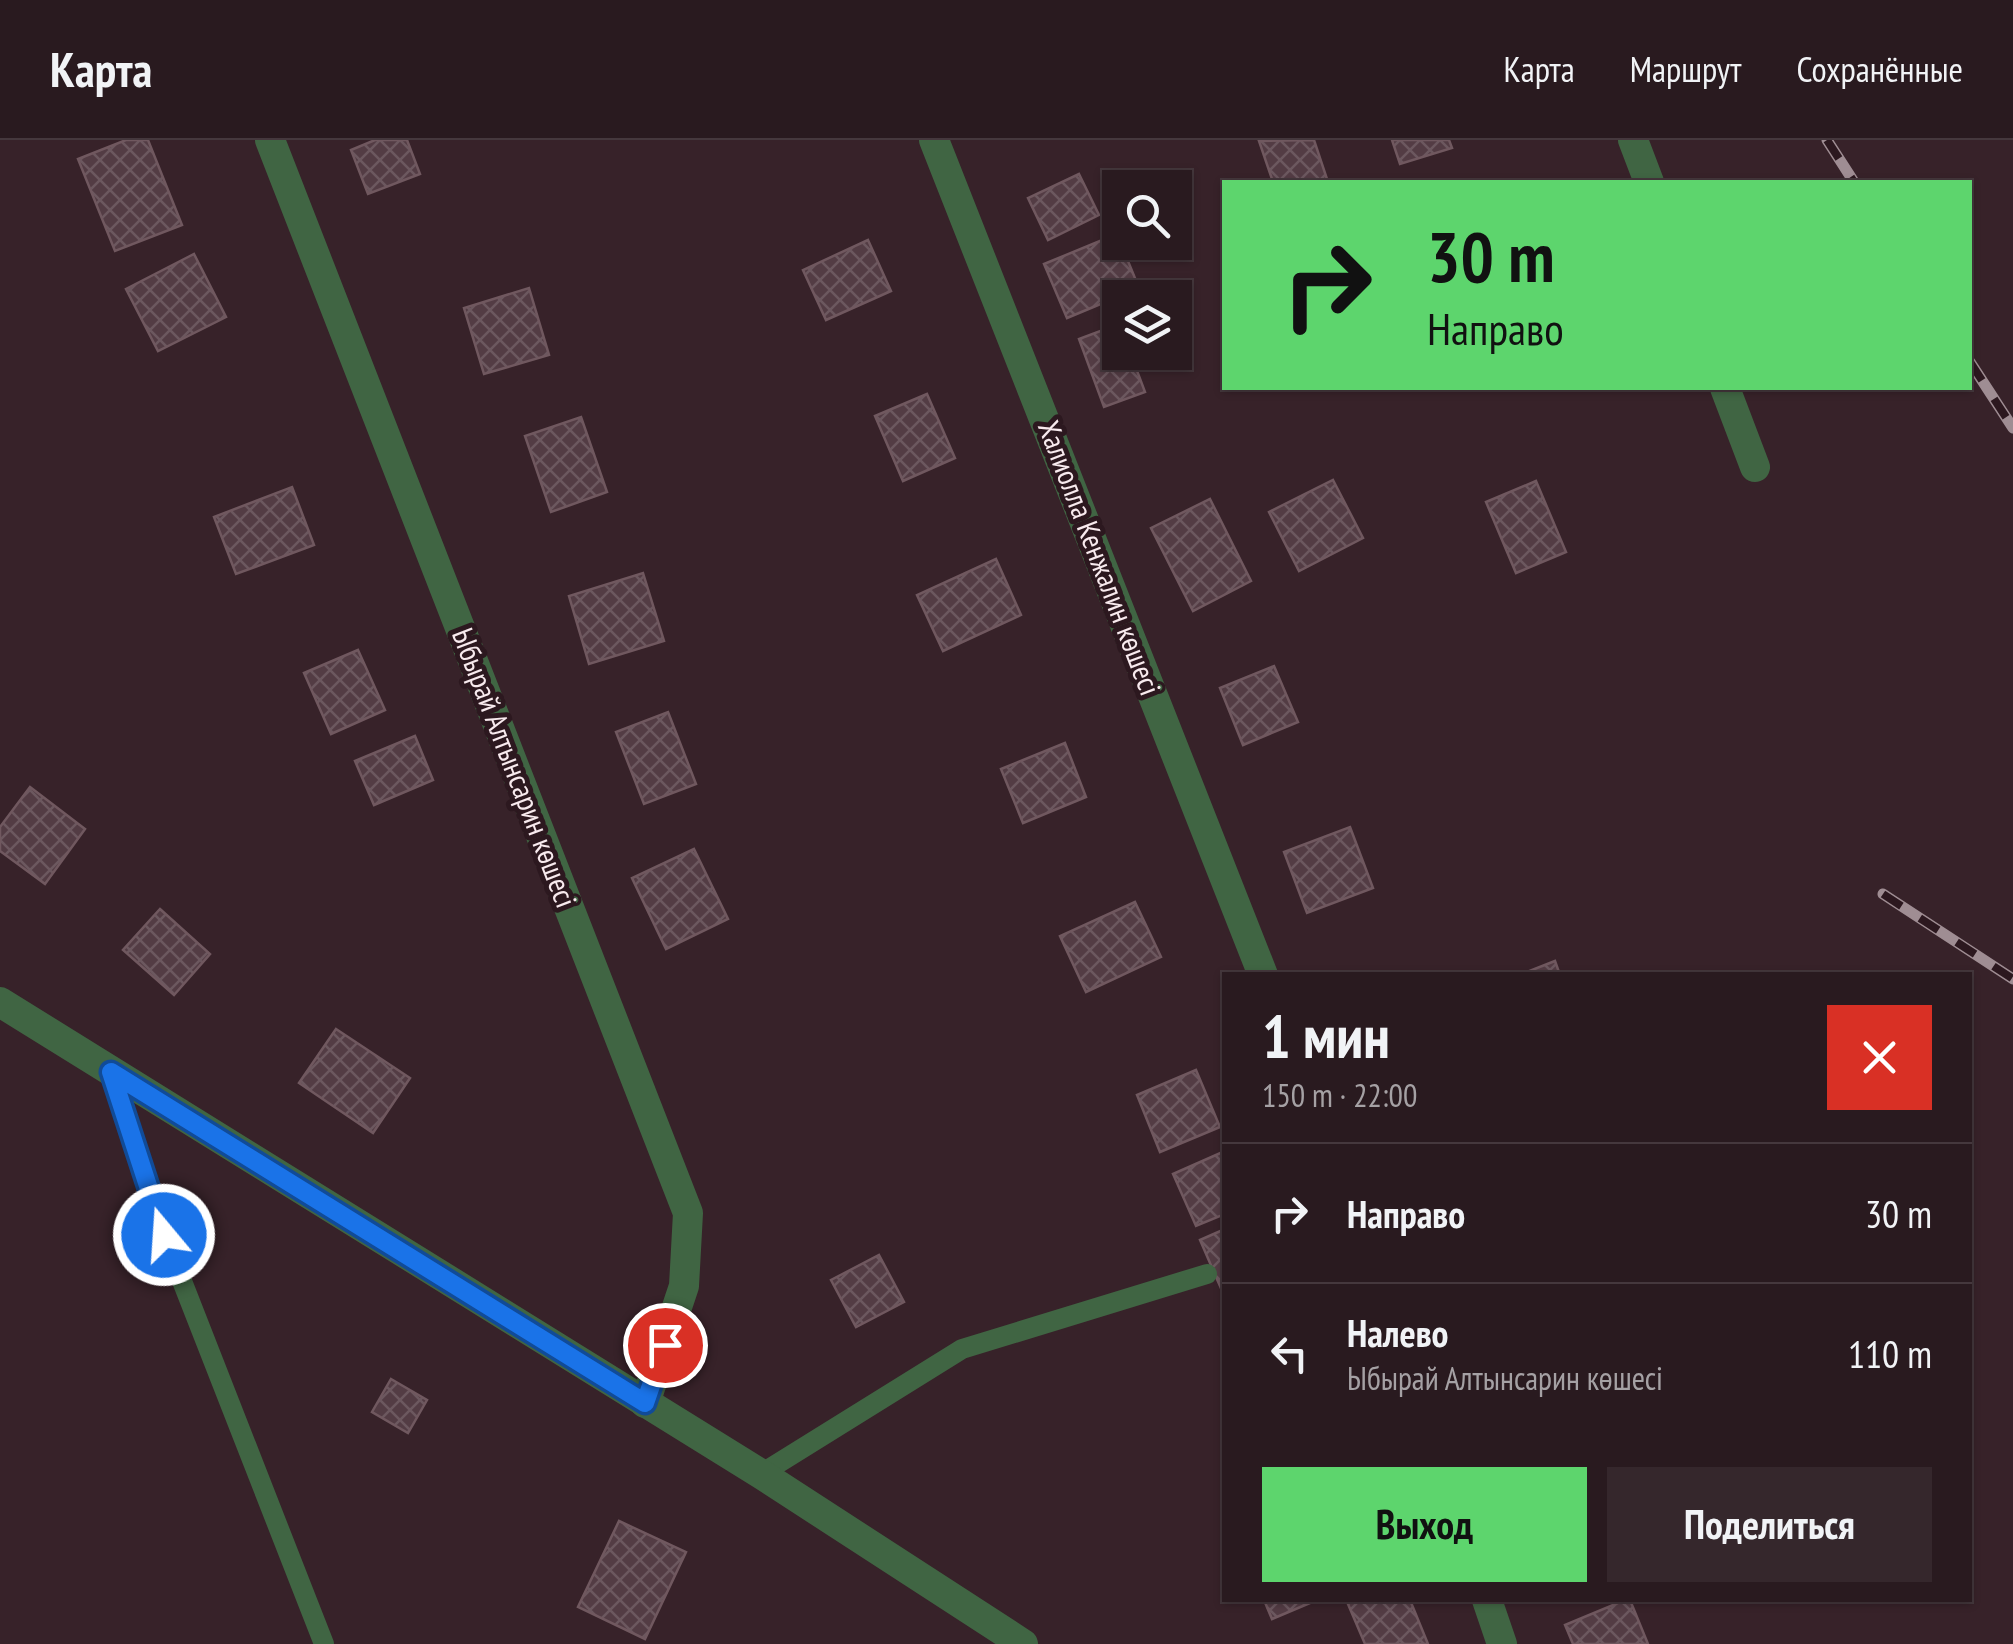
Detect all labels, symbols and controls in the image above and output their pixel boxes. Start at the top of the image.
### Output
text: Карта [50,38,152,100]
text: Карта [1503,46,1575,92]
text: Маршрут [1630,46,1741,92]
text: Сохранённые [1796,46,1963,92]
map controls [1102,170,1192,370]
button: search [1102,170,1192,260]
text: 30 m [1427,211,1555,301]
icon: right [1262,220,1392,350]
button: layers [1102,280,1192,370]
text: Направо [1427,299,1564,357]
street label: Халиолла Кенжалин көшесі [1030,415,1171,700]
street label: Ыбырай Алтынсарин көшесі [444,622,587,913]
text: 1 мин [1262,997,1390,1075]
button: close [1827,1005,1932,1110]
text: 150 m · 22:00 [1262,1074,1417,1116]
position arrow [112,1183,216,1287]
icon: right [1262,1186,1317,1241]
text: Направо [1347,1189,1465,1238]
text: 30 m [1865,1189,1932,1238]
pin [623,1303,708,1388]
text: Налево [1347,1308,1448,1357]
icon: arrive [638,1318,693,1373]
icon: left [1262,1326,1317,1381]
text: 110 m [1848,1329,1932,1378]
text: Ыбырай Алтынсарин көшесі [1347,1357,1663,1399]
button: Выход [1262,1467,1587,1582]
button: Поделиться [1607,1467,1932,1582]

